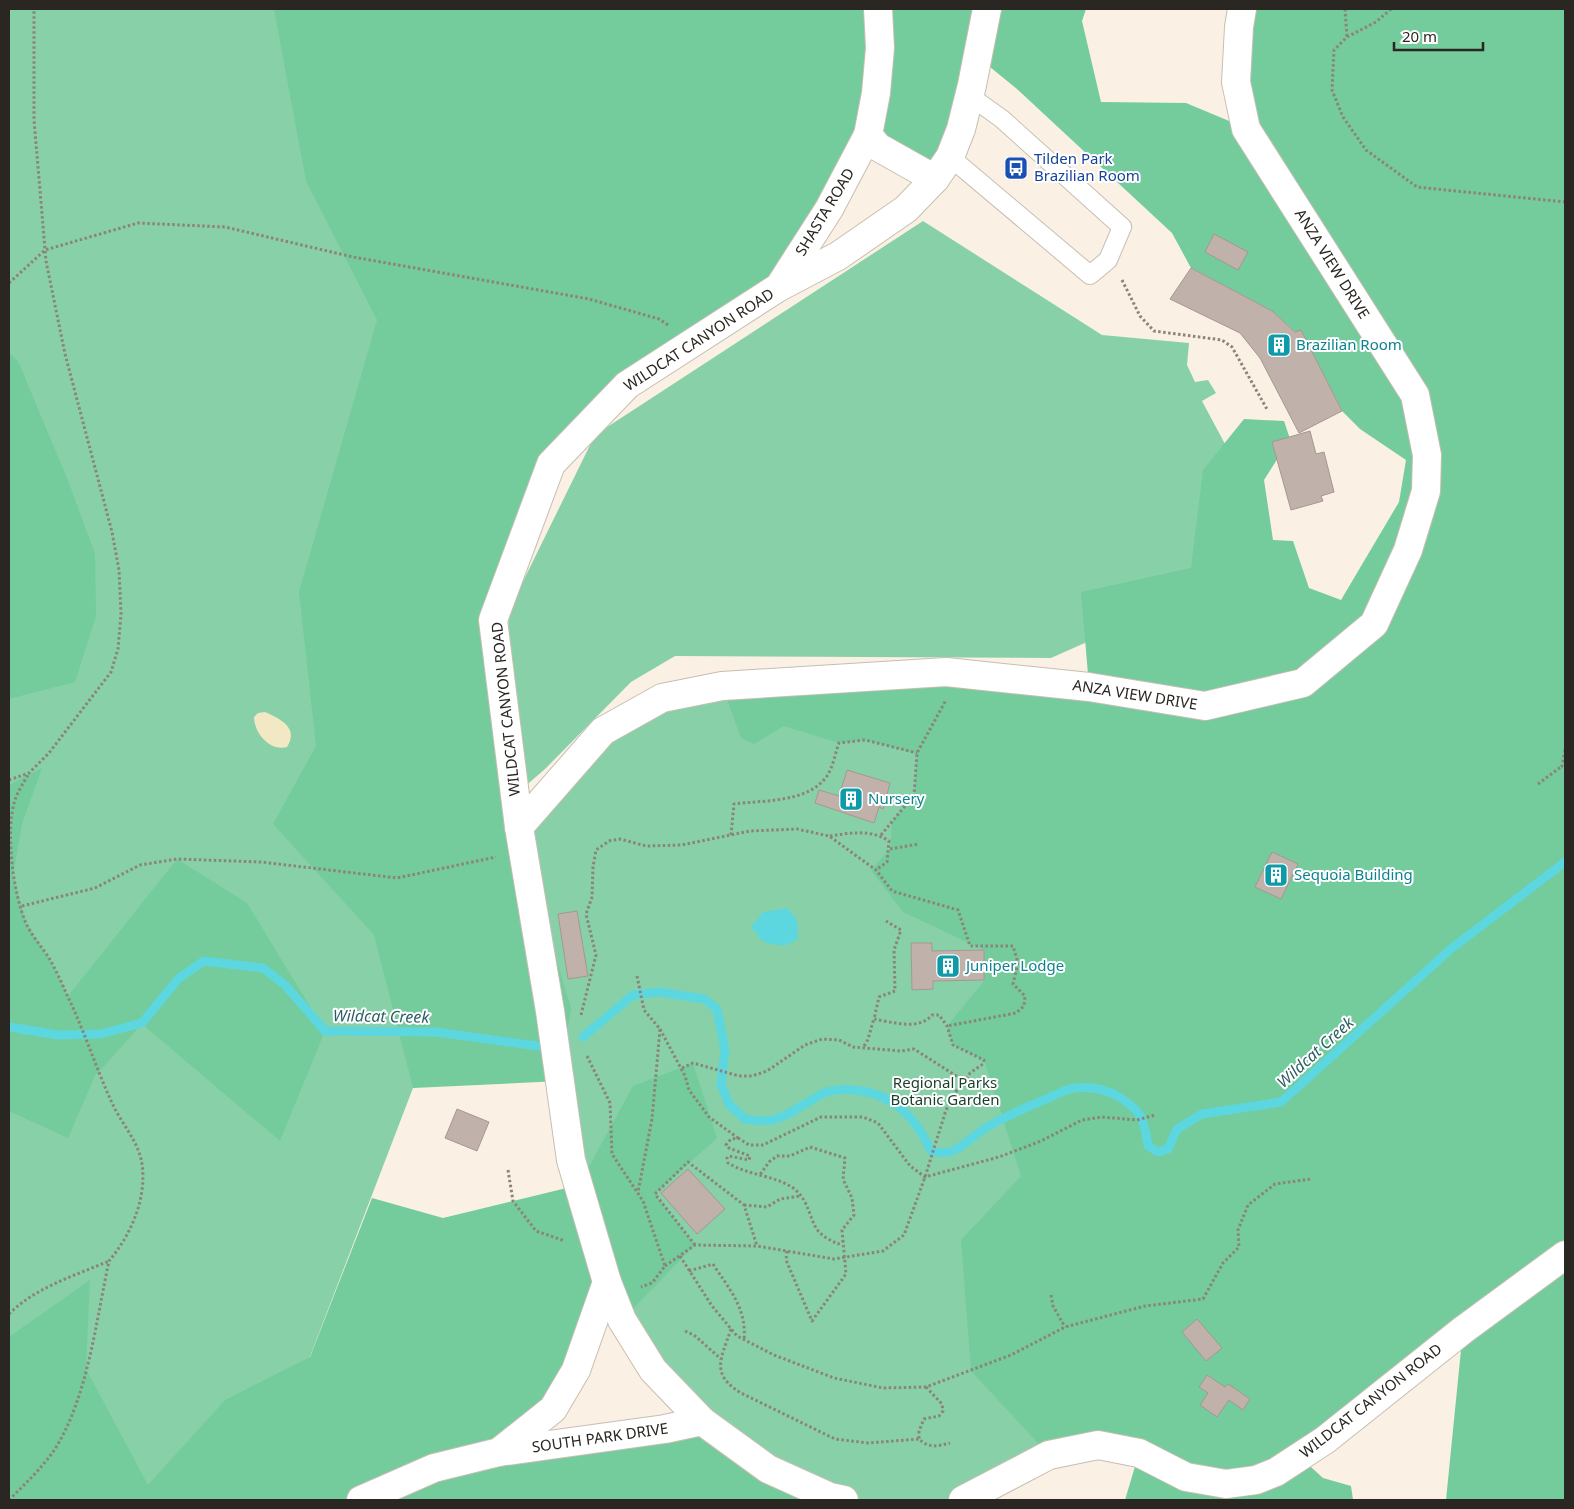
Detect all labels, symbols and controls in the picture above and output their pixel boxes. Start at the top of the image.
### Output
scale bar [1394,20,1483,52]
text: 20 m [1402,26,1437,46]
place label: Tilden Park Brazilian Room [1034,148,1140,185]
bus stop icon: Tilden Park Brazilian Room [1003,155,1029,181]
street label: SHASTA ROAD [790,164,858,259]
street label: ANZA VIEW DRIVE [1291,205,1375,322]
street label: WILDCAT CANYON ROAD [620,283,777,395]
building icon: Brazilian Room [1266,332,1292,358]
place label: Brazilian Room [1296,334,1402,354]
street label: WILDCAT CANYON ROAD [486,621,524,797]
street label: ANZA VIEW DRIVE [1071,674,1199,714]
building icon: Nursery [838,786,864,812]
place label: Nursery [868,788,925,808]
building icon: Sequoia Building [1263,862,1289,888]
place label: Sequoia Building [1294,864,1413,884]
building icon: Juniper Lodge [935,953,961,979]
place label: Juniper Lodge [964,955,1064,975]
water label: Wildcat Creek [333,1004,430,1028]
water label: Wildcat Creek [1272,1011,1359,1092]
park label: Regional Parks Botanic Garden [890,1072,1000,1109]
street label: WILDCAT CANYON ROAD [1295,1338,1446,1462]
street label: SOUTH PARK DRIVE [530,1418,669,1456]

